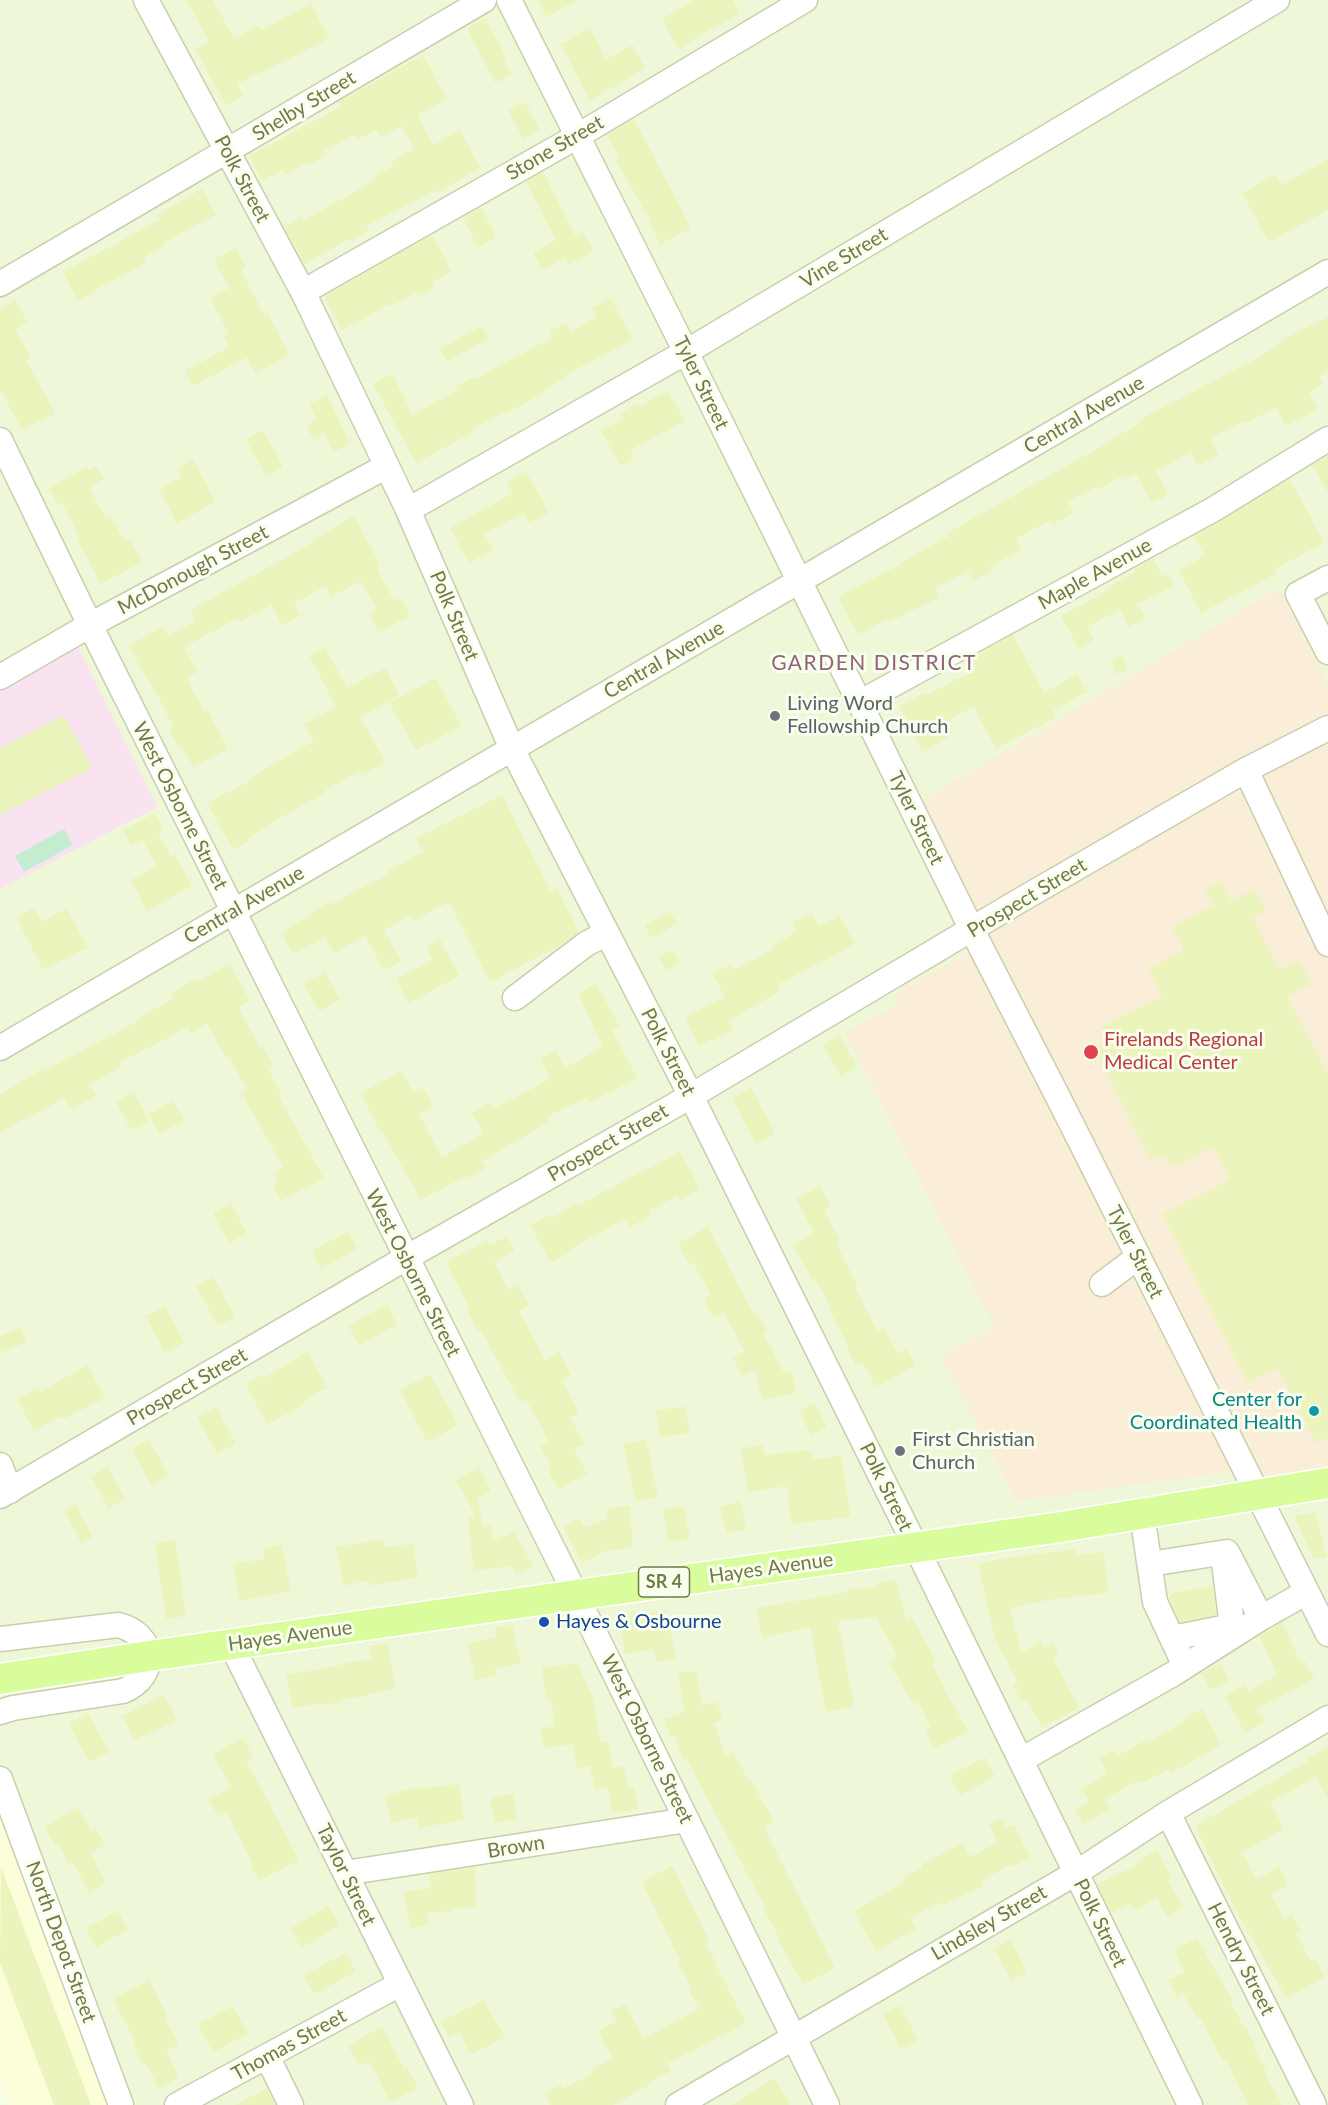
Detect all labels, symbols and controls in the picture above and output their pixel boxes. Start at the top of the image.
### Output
street label: Shelby Street [248,66,360,146]
street label: Stone Street [502,111,608,185]
street label: Polk Street [209,131,275,227]
street label: Vine Street [796,223,892,293]
street label: Tyler Street [668,332,734,434]
street label: Central Avenue [1020,371,1148,459]
street label: McDonough Street [114,520,272,620]
street label: Maple Avenue [1034,533,1156,615]
street label: Polk Street [424,567,484,665]
street label: Central Avenue [600,616,728,704]
district label: GARDEN DISTRICT [771,650,977,676]
place label: Living Word Fellowship Church [787,692,948,739]
marker: Living Word Fellowship Church [768,709,782,723]
street label: West Osborne Street [127,718,233,894]
street label: Tyler Street [883,767,949,869]
street label: Prospect Street [963,853,1091,943]
street label: Central Avenue [180,861,308,949]
street label: Polk Street [636,1004,700,1100]
place label: Firelands Regional Medical Center [1104,1028,1263,1075]
marker: Firelands Regional Medical Center [1082,1043,1100,1061]
street label: Prospect Street [544,1099,672,1187]
street label: West Osborne Street [360,1185,466,1361]
street label: Tyler Street [1101,1202,1169,1302]
street label: Prospect Street [123,1343,251,1431]
place label: Center for Coordinated Health [1130,1388,1302,1435]
marker: Center for Coordinated Health [1307,1404,1321,1418]
place label: First Christian Church [912,1428,1035,1475]
street label: Polk Street [854,1439,918,1535]
marker: First Christian Church [893,1444,907,1458]
street label: Hayes Avenue [707,1547,835,1589]
road number: SR 4 [638,1567,690,1597]
place label: Hayes & Osbourne [556,1610,722,1634]
street label: Hayes Avenue [226,1615,354,1657]
marker: Hayes & Osbourne [537,1615,551,1629]
street label: West Osborne Street [596,1651,698,1827]
street label: Taylor Street [311,1820,381,1930]
street label: Brown [486,1831,546,1863]
street label: North Depot Street [21,1858,101,2026]
street label: Polk Street [1068,1875,1132,1971]
street label: Lindsley Street [927,1880,1051,1966]
street label: Hendry Street [1202,1899,1280,2019]
street label: Thomas Street [228,2004,350,2086]

